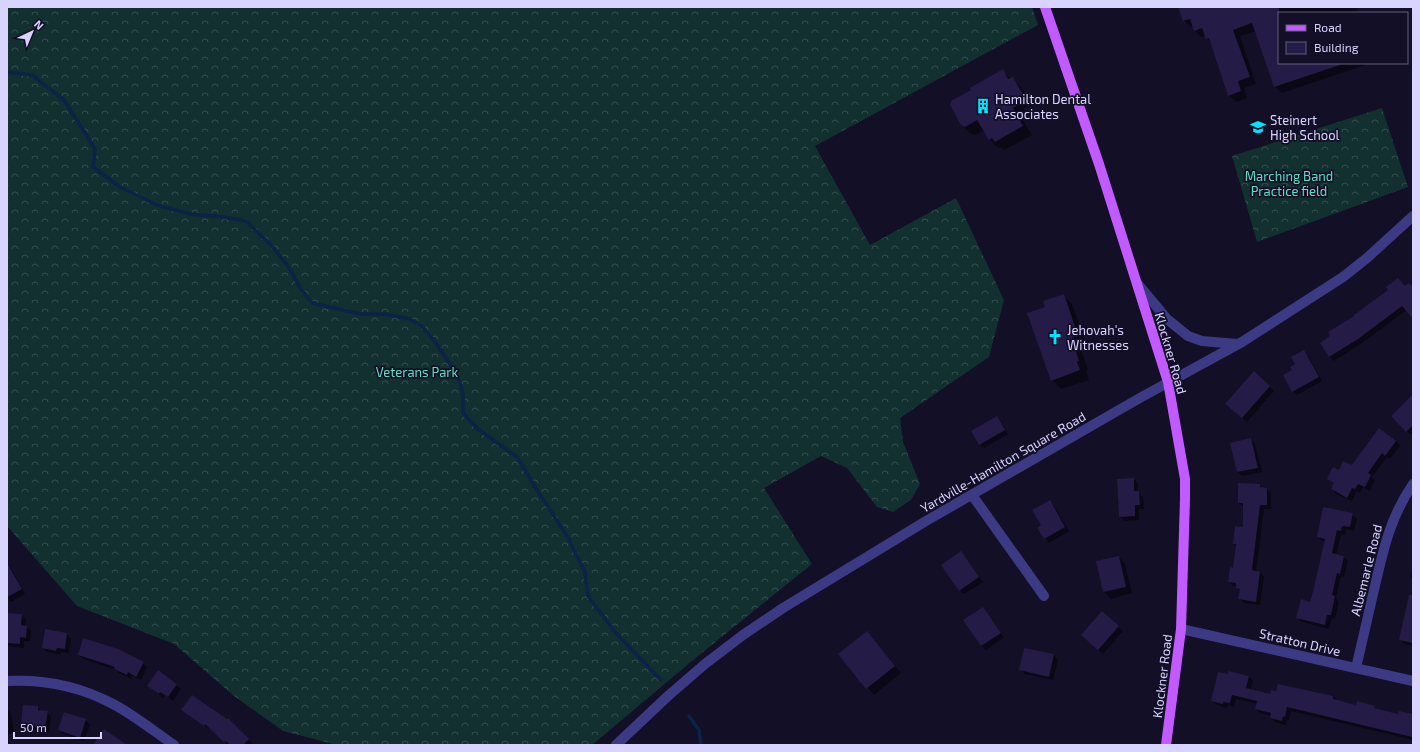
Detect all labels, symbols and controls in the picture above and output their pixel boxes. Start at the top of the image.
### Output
north arrow [12,12,52,52]
legend [1278,12,1408,64]
text: N [32,17,47,32]
text: Road [1314,20,1342,34]
text: Building [1314,40,1359,54]
place label: Hamilton Dental Associates [995,91,1091,122]
building icon: Hamilton Dental Associates [974,97,992,115]
place label: Steinert High School [1270,112,1340,143]
school or university icon: Steinert High School [1249,118,1267,136]
park label: Marching Band Practice field [1245,168,1333,199]
street label: Klockner Road [1152,310,1190,396]
place label: Jehovah's Witnesses [1067,322,1129,353]
church icon: Jehovah's Witnesses [1046,328,1064,346]
park label: Veterans Park [376,364,459,380]
street label: Yardville-Hamilton Square Road [918,408,1088,516]
street label: Albemarle Road [1347,523,1385,617]
street label: Stratton Drive [1258,625,1342,659]
street label: Klockner Road [1149,633,1175,719]
scale bar [14,714,101,740]
text: 50 m [20,720,47,734]

